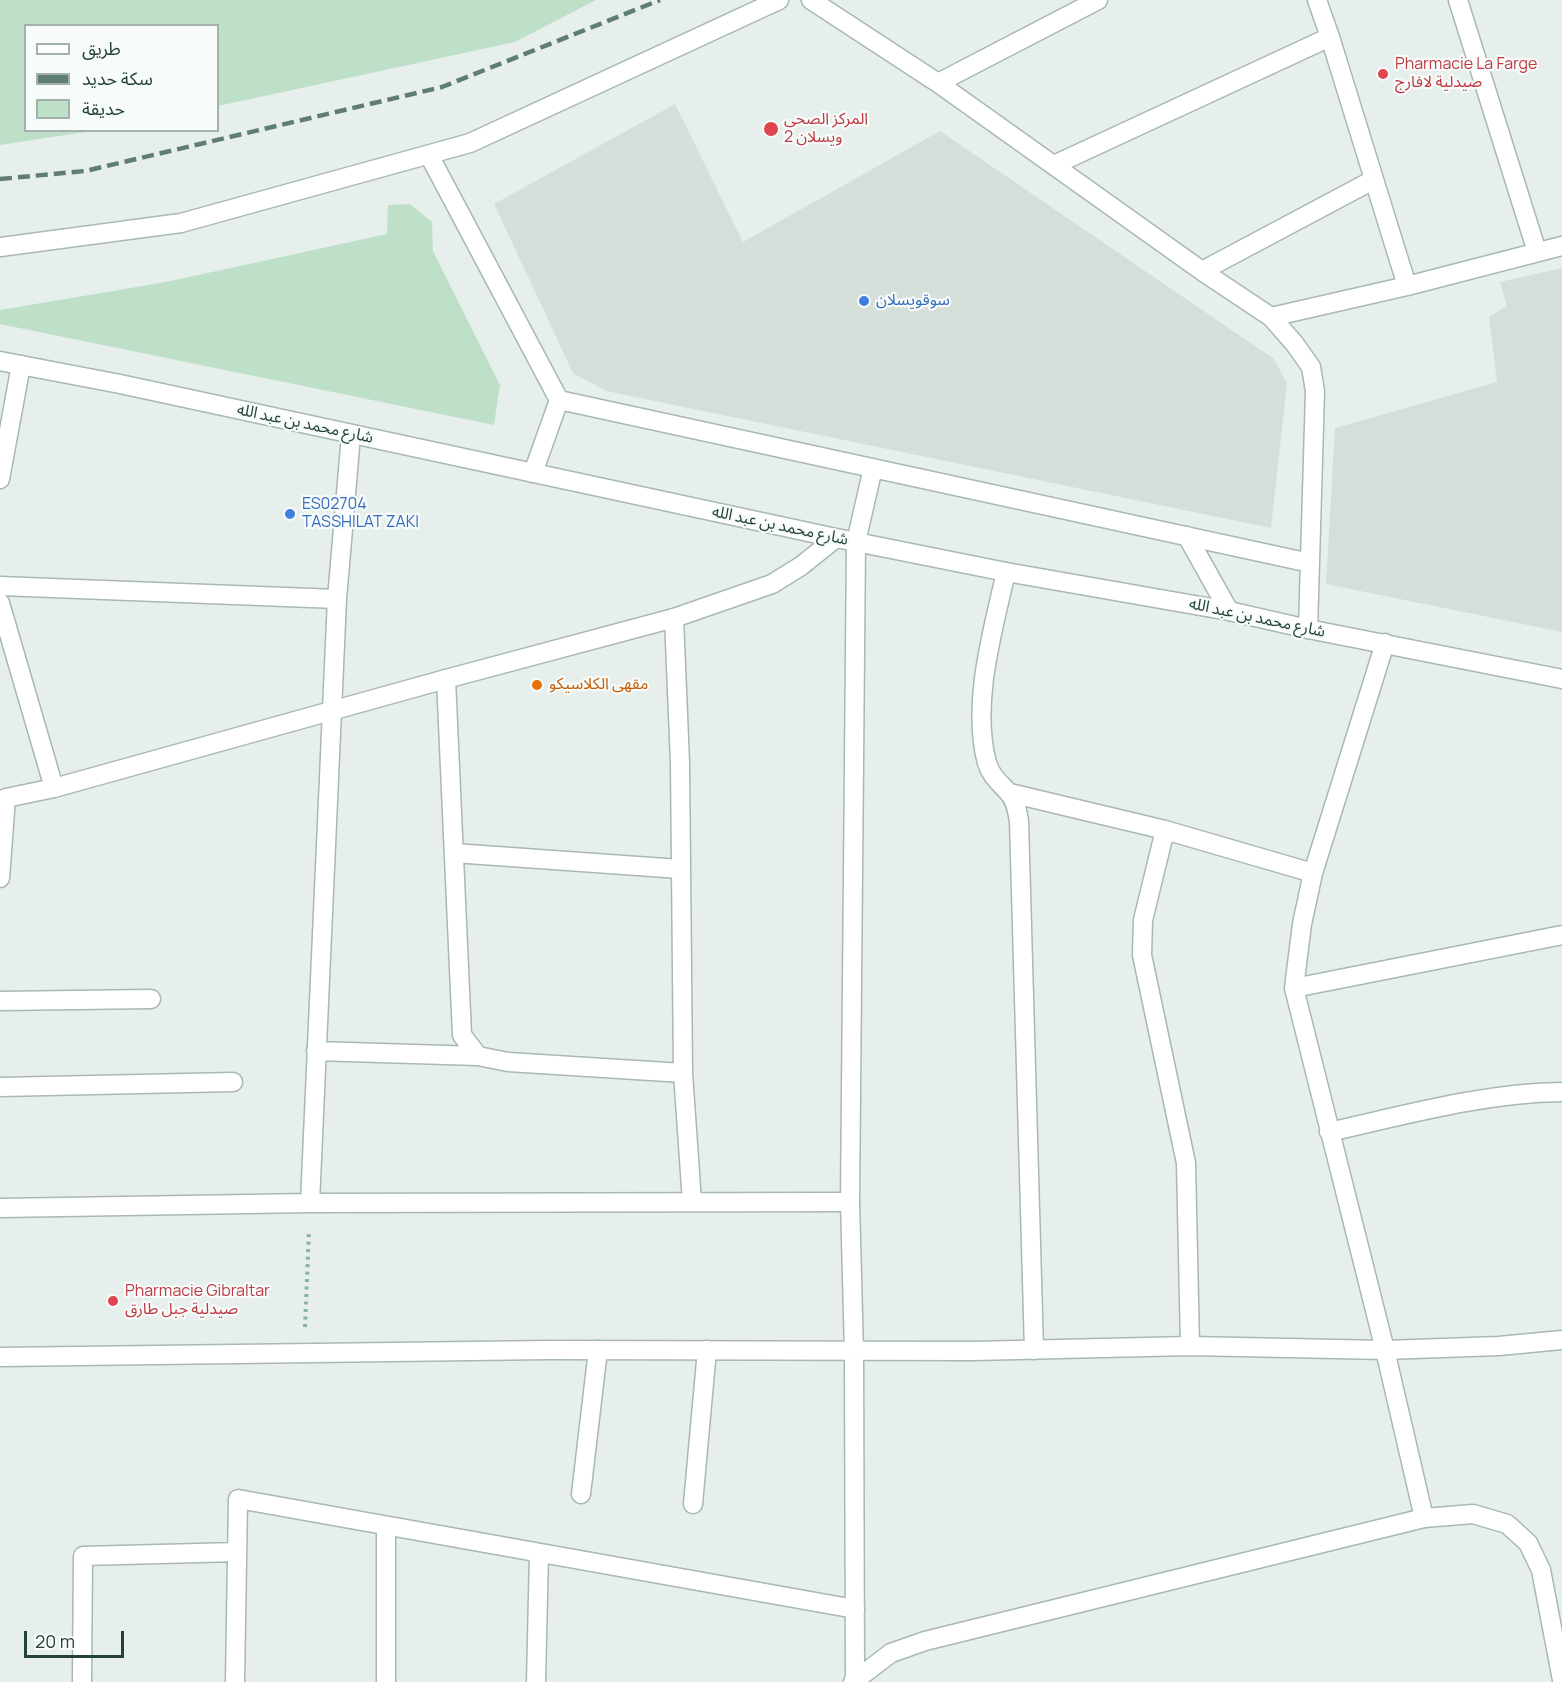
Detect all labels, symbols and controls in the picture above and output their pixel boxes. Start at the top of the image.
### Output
legend [24,24,219,132]
text: طريق [82,36,121,60]
place label: Pharmacie La Farge صيدلية لافارج [1395,55,1537,93]
text: سكة حديد [82,66,153,90]
marker: Pharmacie La Farge صيدلية لافارج [1376,67,1390,81]
text: حديقة [82,96,125,120]
place label: المركز الصحي ويسلان 2 [784,110,868,148]
marker: المركز الصحي ويسلان 2 [762,120,780,138]
place label: سوقويسلان [876,291,950,311]
marker: سوقويسلان [857,294,871,308]
street label: شارع محمد بن عبد الله [235,400,375,448]
place label: ES02704 TASSHILAT ZAKI [302,495,419,533]
street label: شارع محمد بن عبد الله [710,502,850,550]
marker: ES02704 TASSHILAT ZAKI [283,507,297,521]
street label: شارع محمد بن عبد الله [1187,594,1327,642]
place label: مقهى الكلاسيكو [549,675,648,695]
marker: مقهى الكلاسيكو [530,678,544,692]
place label: Pharmacie Gibraltar صيدلية جبل طارق [125,1282,270,1320]
marker: Pharmacie Gibraltar صيدلية جبل طارق [106,1294,120,1308]
scale bar [27,1619,128,1657]
text: 20 m [35,1629,75,1653]

